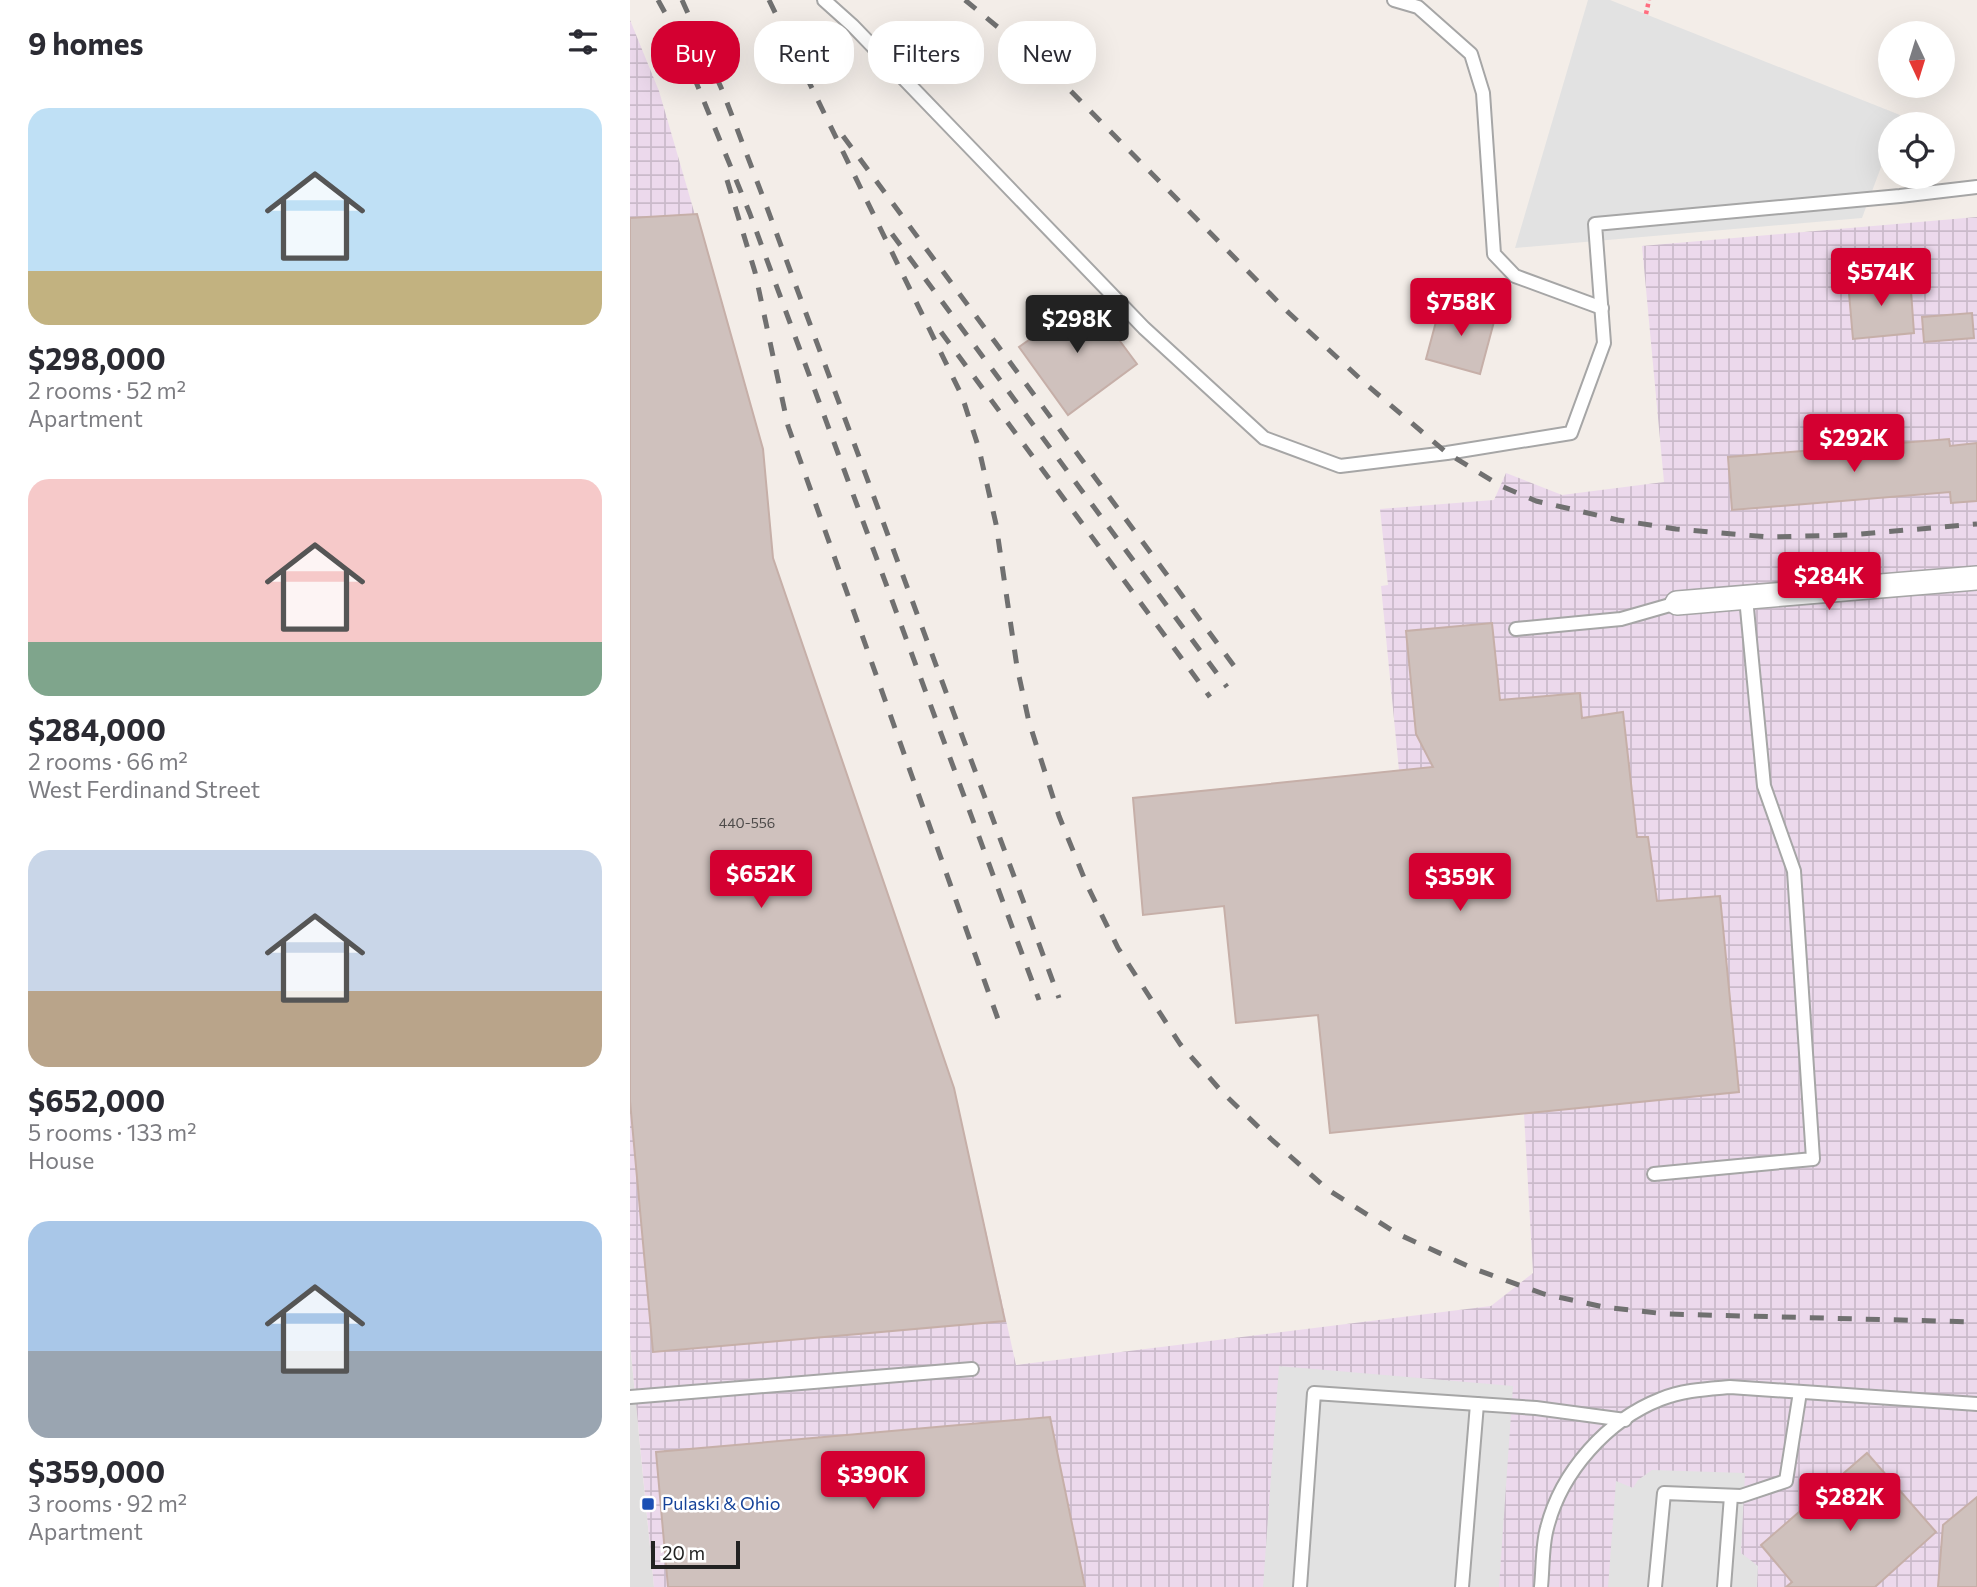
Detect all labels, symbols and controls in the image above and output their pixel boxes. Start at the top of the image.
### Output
chip: Buy [651,21,740,84]
chip: Rent [754,21,854,84]
chip: Filters [868,21,984,84]
chip: New [998,21,1096,84]
north arrow [1878,21,1955,98]
map controls [1878,21,1955,189]
icon: filters [564,23,602,61]
text: 9 homes [28,24,143,61]
button: locate [1878,112,1955,189]
icon: home [252,153,378,279]
pin: $574K [1832,248,1930,308]
text: $574K [1847,257,1915,285]
pin: $758K [1412,278,1510,338]
text: $758K [1426,287,1496,315]
pin: $298K [1028,296,1126,355]
text: $298K [1042,304,1112,332]
text: $298,000 [28,339,166,376]
text: 2 rooms · 52 m² [28,376,186,404]
text: Apartment [28,404,143,432]
pin: $292K [1805,414,1903,474]
text: $292K [1819,423,1889,451]
icon: home [252,524,378,650]
pin: $284K [1780,552,1878,612]
text: $284K [1794,561,1864,589]
text: $284,000 [28,710,166,747]
text: 2 rooms · 66 m² [28,747,188,775]
text: West Ferdinand Street [28,775,260,803]
house number: 440-556 [719,814,775,831]
pin: $652K [712,850,810,910]
pin: $359K [1411,853,1509,913]
text: $652K [726,859,796,887]
text: $359K [1425,862,1495,890]
icon: home [252,895,378,1021]
text: $652,000 [28,1081,165,1118]
text: 5 rooms · 133 m² [28,1118,196,1146]
text: House [28,1146,94,1174]
icon: home [252,1266,378,1392]
text: $359,000 [28,1452,165,1489]
pin: $390K [824,1452,922,1511]
text: $390K [837,1460,909,1488]
pin: $282K [1801,1474,1899,1533]
text: $282K [1815,1482,1885,1510]
text: 3 rooms · 92 m² [28,1489,187,1517]
place label: Pulaski & Ohio [662,1492,780,1514]
marker: Pulaski & Ohio [640,1496,656,1512]
text: Apartment [28,1517,143,1545]
scale bar [651,1538,740,1570]
text: 20 m [662,1541,705,1564]

